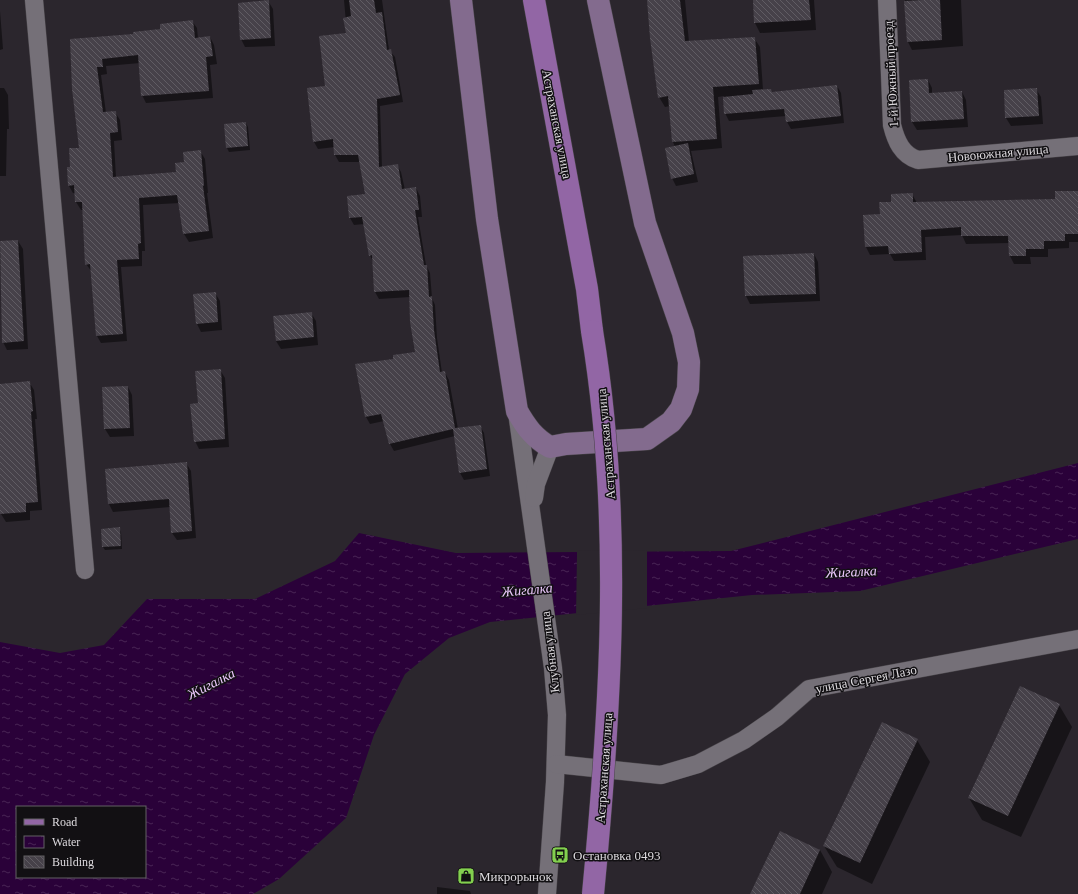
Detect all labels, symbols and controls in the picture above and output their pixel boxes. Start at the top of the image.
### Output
street label: 1-й Южный проезд [881,20,901,128]
street label: Астраханская улица [539,68,575,180]
street label: Новоюжная улица [947,141,1049,165]
street label: Астраханская улица [594,388,618,500]
water label: Жигалка [824,563,877,581]
water label: Жигалка [500,580,553,600]
street label: Клубная улица [538,610,562,694]
street label: улица Сергея Лазо [814,662,918,696]
water label: Жигалка [184,666,237,703]
street label: Астраханская улица [593,712,615,824]
legend [16,806,146,878]
text: Road [52,815,77,829]
text: Water [52,835,80,849]
bus stop icon: Остановка 0493 [550,845,570,865]
place label: Остановка 0493 [573,848,661,863]
text: Building [52,855,94,869]
shop icon: Микрорынок [456,866,476,886]
place label: Микрорынок [479,869,553,884]

